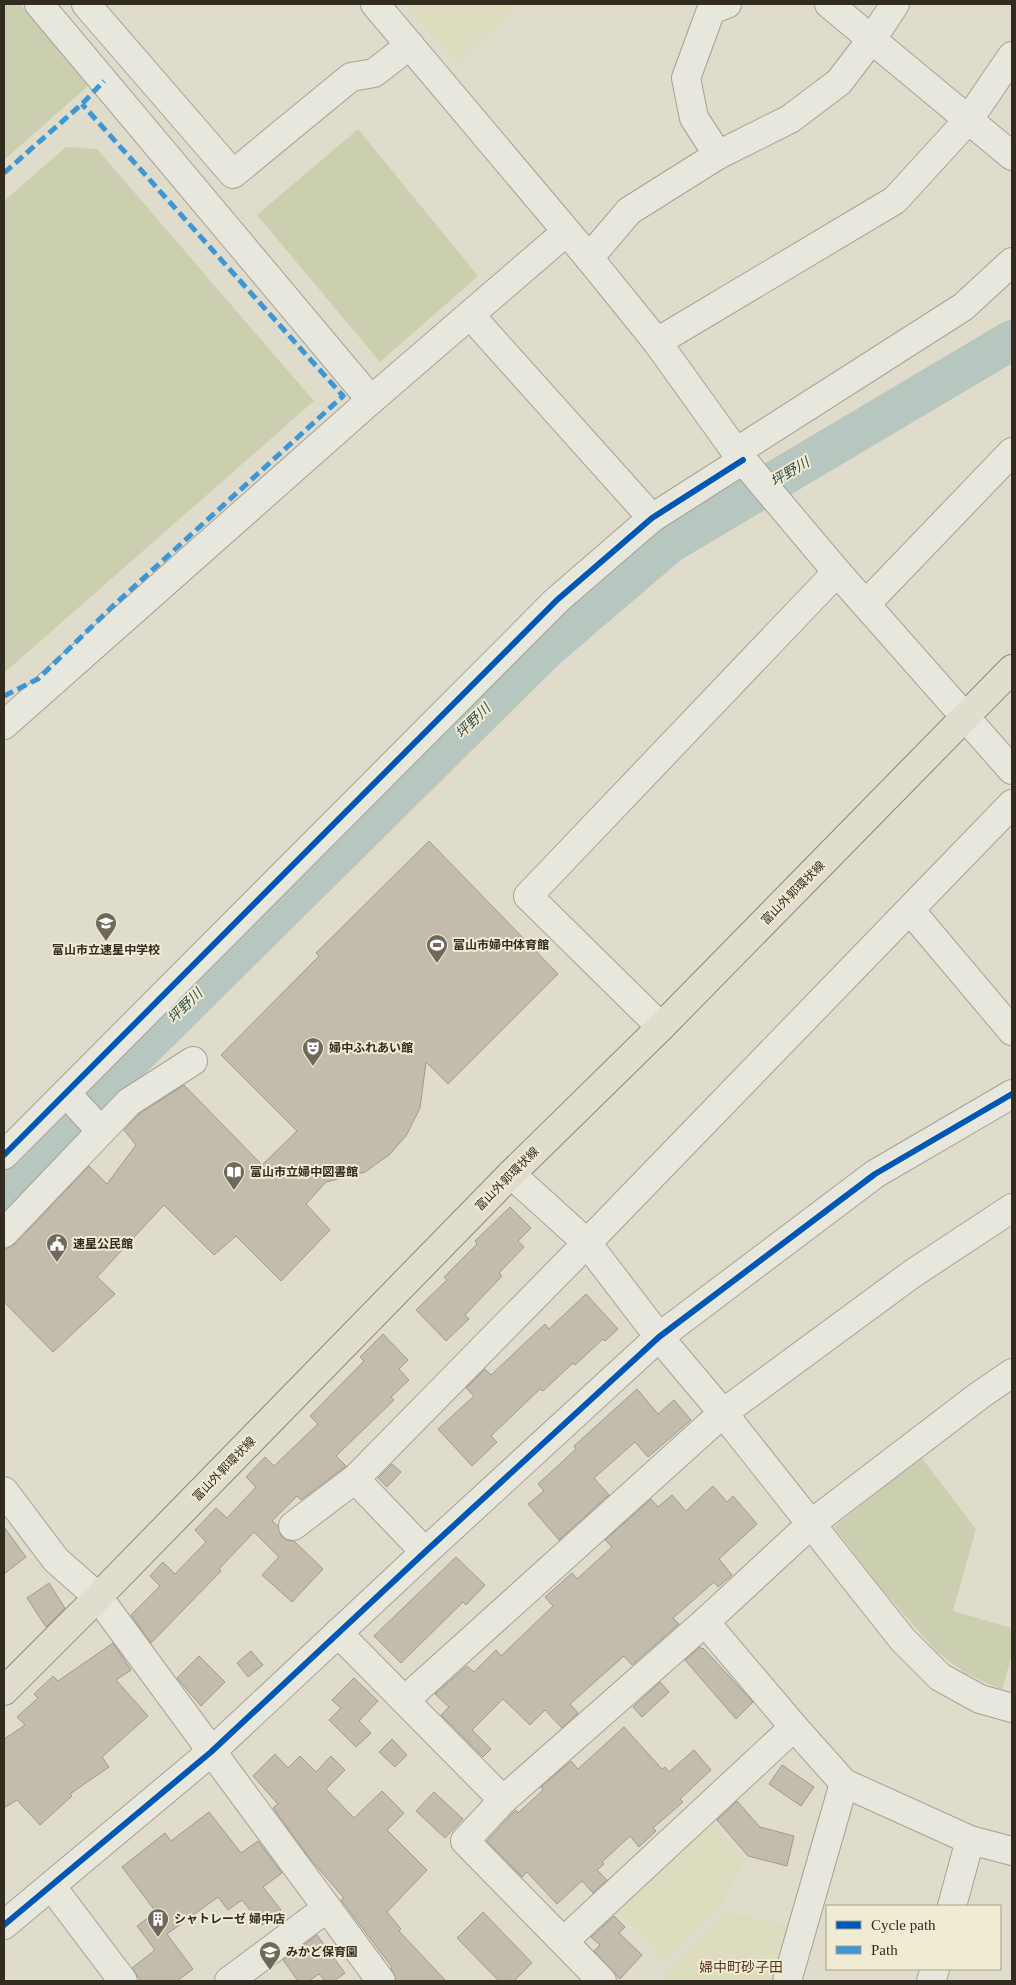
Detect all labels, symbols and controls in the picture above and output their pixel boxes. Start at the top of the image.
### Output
water label: 坪野川 [768,454,814,489]
water label: 坪野川 [453,699,495,741]
street label: 富山外郭環状線 [758,858,828,928]
school or university icon: 富山市立速星中学校 [94,911,118,942]
sports icon: 富山市婦中体育館 [425,933,449,964]
place label: 富山市婦中体育館 [453,938,549,952]
place label: 富山市立速星中学校 [52,943,160,957]
water label: 坪野川 [165,984,207,1026]
theatre icon: 婦中ふれあい館 [301,1036,325,1067]
place label: 婦中ふれあい館 [329,1041,413,1055]
street label: 富山外郭環状線 [472,1144,542,1214]
library icon: 富山市立婦中図書館 [222,1160,246,1191]
place label: 富山市立婦中図書館 [250,1165,358,1179]
public building icon: 速星公民館 [45,1232,69,1263]
place label: 速星公民館 [73,1237,133,1251]
street label: 富山外郭環状線 [190,1434,258,1504]
legend [826,1905,1001,1970]
building icon: シャトレーゼ 婦中店 [146,1907,170,1938]
place label: シャトレーゼ 婦中店 [174,1912,285,1926]
text: Cycle path [871,1917,936,1933]
school or university icon: みかど保育園 [258,1940,282,1971]
text: Path [871,1942,898,1958]
place label: みかど保育園 [286,1945,358,1959]
district label: 婦中町砂子田 [699,1960,783,1975]

